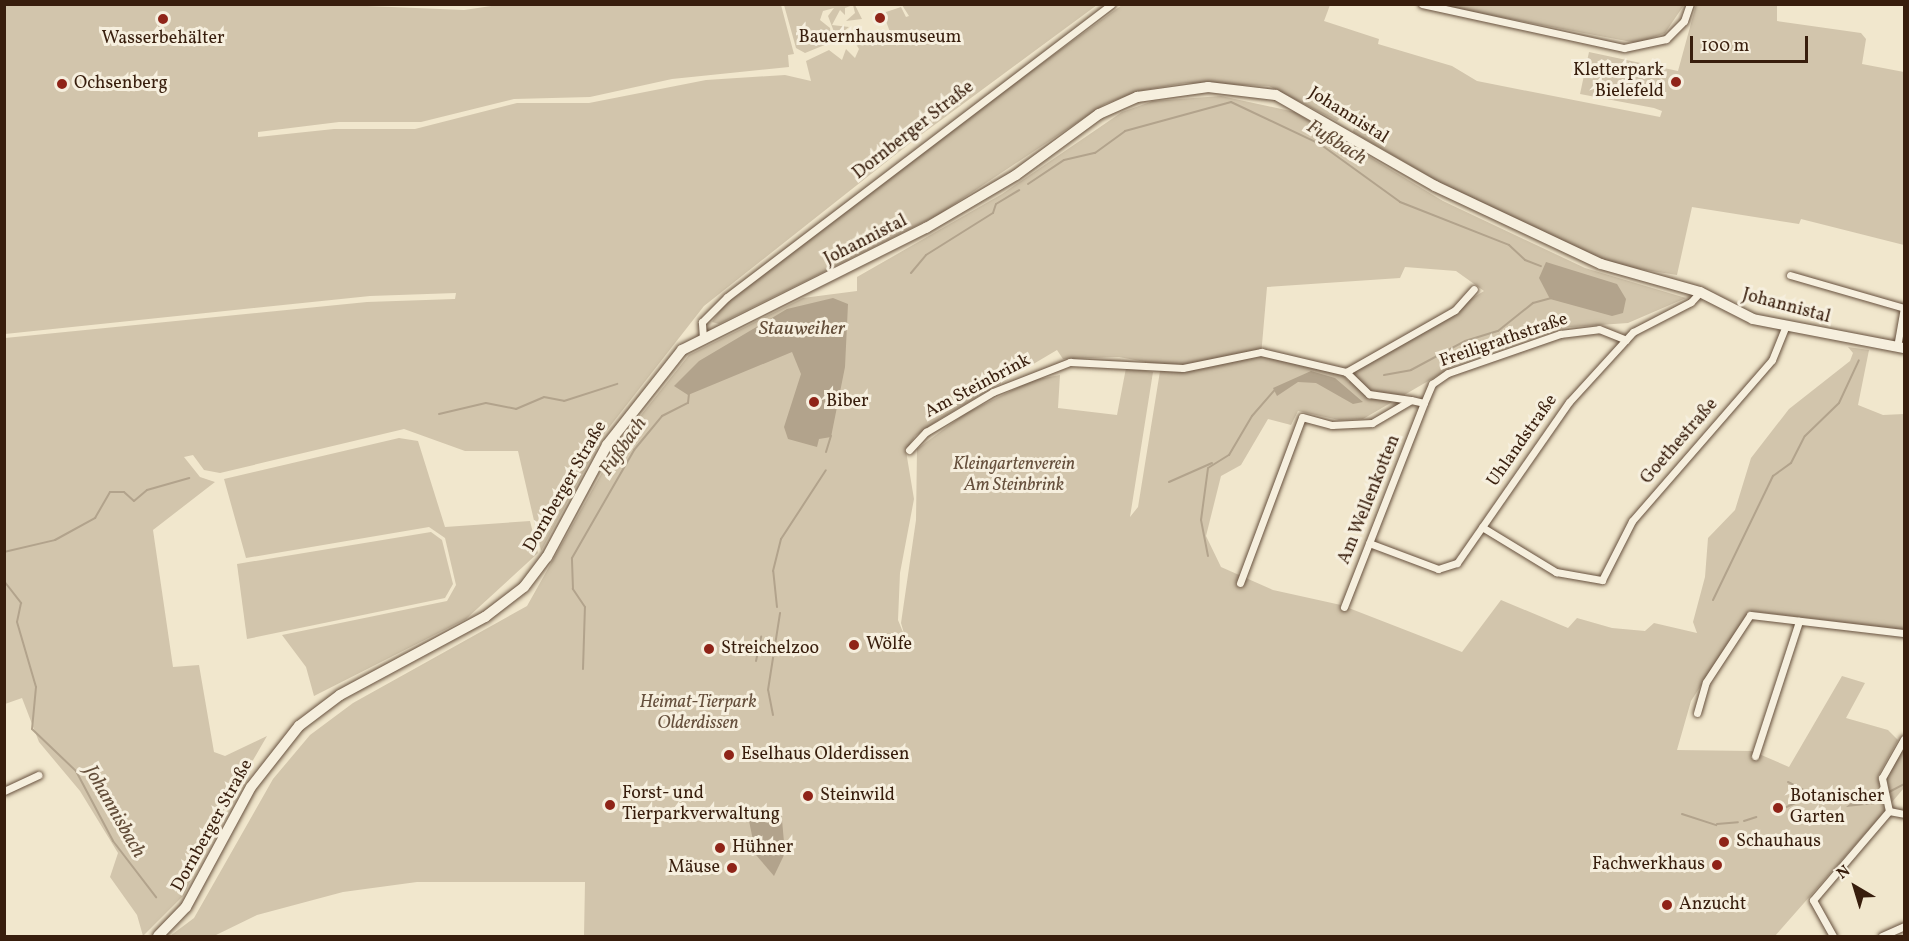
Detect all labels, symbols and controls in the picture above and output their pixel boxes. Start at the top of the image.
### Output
marker: Bauernhausmuseum [873,11,887,25]
marker: Wasserbehälter [156,12,170,26]
scale bar [1693,24,1812,62]
place label: Bauernhausmuseum [798,27,962,49]
place label: Wasserbehälter [102,28,224,50]
text: 100 m [1701,34,1750,59]
place label: Kletterpark Bielefeld [1573,61,1664,104]
place label: Ochsenberg [74,73,168,95]
marker: Kletterpark Bielefeld [1669,75,1683,89]
marker: Ochsenberg [55,77,69,91]
street label: Dornberger Straße [849,77,979,185]
street label: Johannistal [1304,83,1392,149]
water label: Fußbach [1301,115,1371,171]
street label: Johannistal [821,211,911,271]
street label: Johannistal [1740,285,1832,329]
street label: Freiligrathstraße [1437,309,1571,373]
water label: Stauweiher [759,317,845,341]
street label: Am Steinbrink [922,350,1034,424]
place label: Biber [826,391,869,413]
street label: Uhlandstraße [1483,391,1563,491]
marker: Biber [807,395,821,409]
street label: Goethestraße [1637,395,1723,489]
water label: Fußbach [595,413,653,481]
street label: Dornberger Straße [520,418,612,556]
street label: Am Wellenkotten [1334,432,1406,568]
park label: Kleingartenverein Am Steinbrink [953,455,1075,498]
place label: Wölfe [866,634,912,656]
place label: Streichelzoo [721,638,819,660]
marker: Wölfe [847,638,861,652]
marker: Streichelzoo [702,642,716,656]
park label: Heimat-Tierpark Olderdissen [639,693,757,736]
place label: Eselhaus Olderdissen [741,744,910,766]
marker: Eselhaus Olderdissen [722,748,736,762]
street label: Dornberger Straße [168,756,258,896]
water label: Johannisbach [78,761,150,863]
place label: Forst- und Tierparkverwaltung [622,784,780,826]
place label: Steinwild [820,785,895,807]
place label: Botanischer Garten [1790,787,1884,830]
marker: Steinwild [801,789,815,803]
marker: Forst- und Tierparkverwaltung [603,798,617,812]
marker: Botanischer Garten [1771,801,1785,815]
place label: Schauhaus [1736,831,1821,853]
marker: Schauhaus [1717,835,1731,849]
place label: Hühner [732,837,793,859]
marker: Hühner [713,841,727,855]
place label: Fachwerkhaus [1592,854,1705,876]
place label: Mäuse [668,857,720,879]
north arrow [1825,857,1885,917]
marker: Fachwerkhaus [1710,858,1724,872]
marker: Mäuse [725,861,739,875]
text: N [1833,861,1855,885]
place label: Anzucht [1679,894,1746,916]
marker: Anzucht [1660,898,1674,912]

